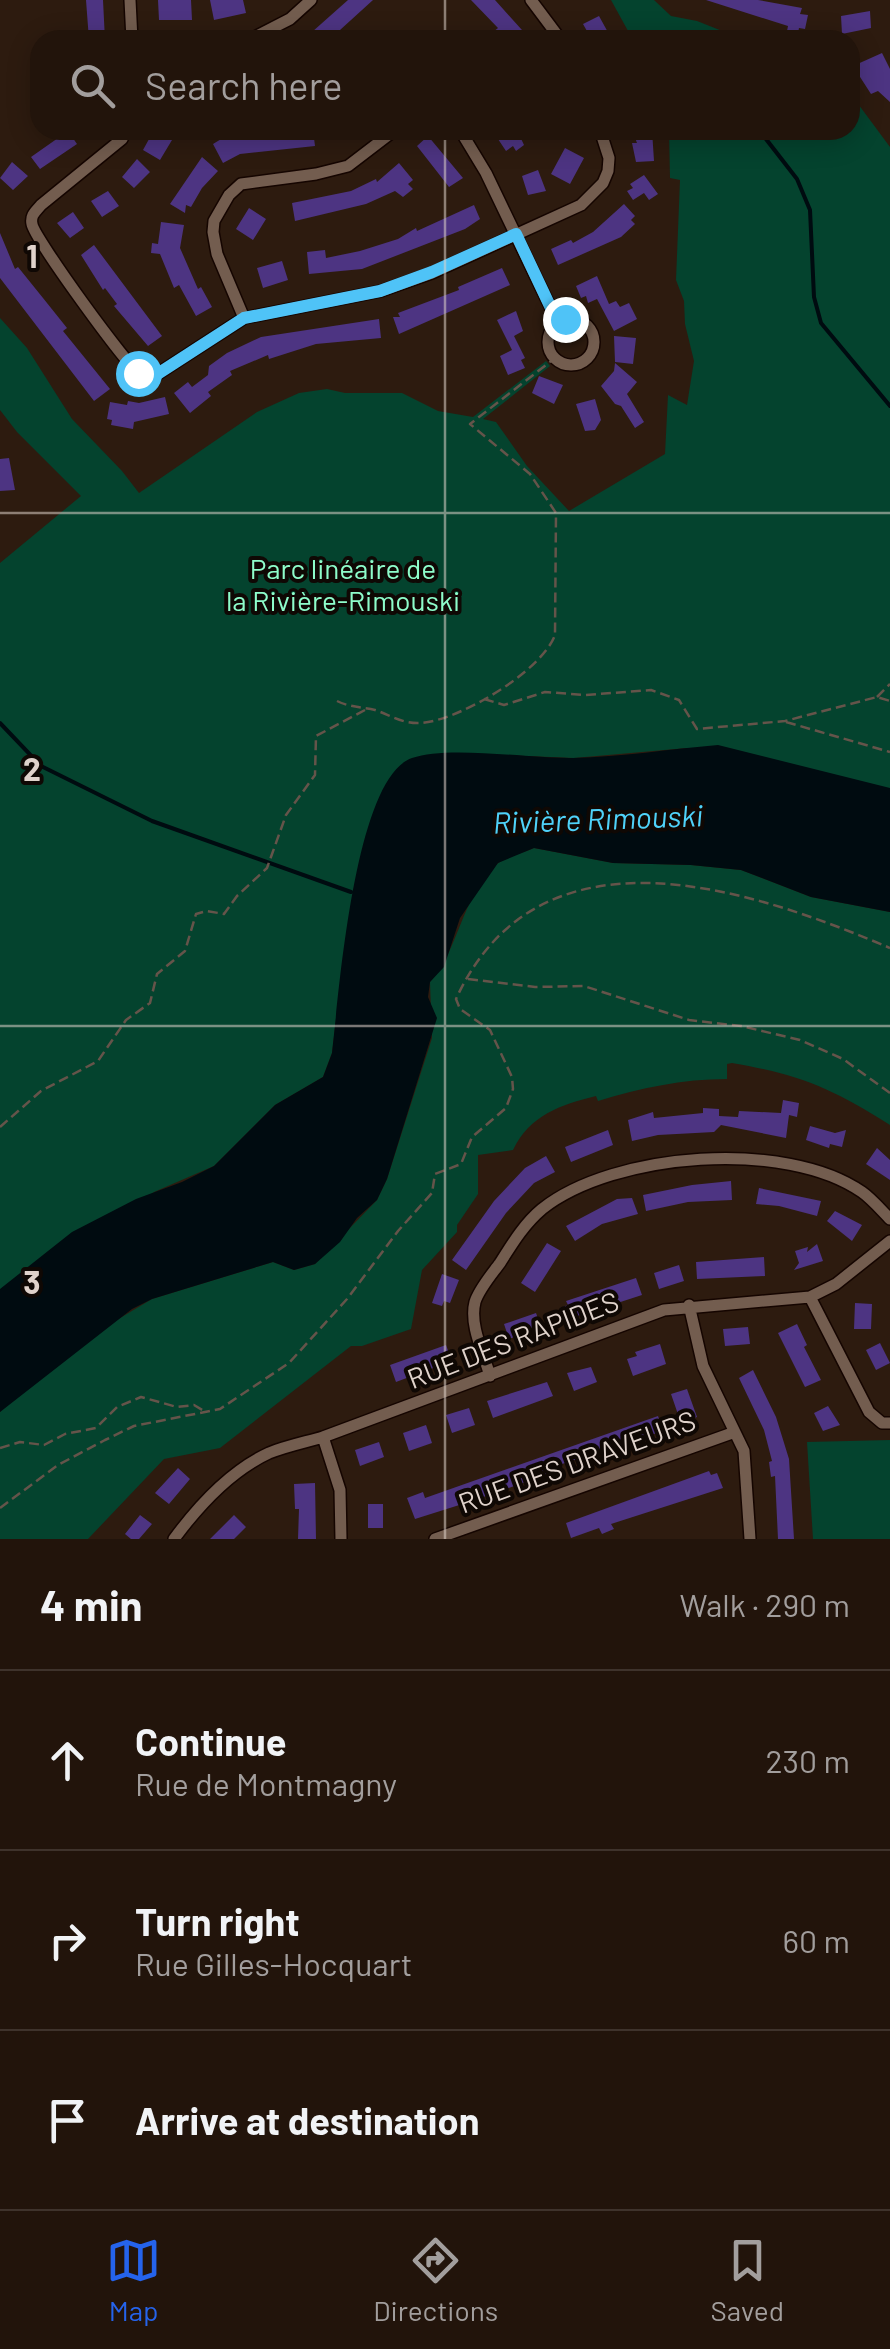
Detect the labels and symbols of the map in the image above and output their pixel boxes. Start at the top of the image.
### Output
text: 1 [26,236,38,274]
route end [543,297,589,343]
route start [116,351,162,397]
park label: Parc linéaire de la Rivière-Rimouski [226,551,460,617]
text: 2 [23,749,41,787]
water label: Rivière Rimouski [492,796,704,840]
text: 3 [23,1262,41,1300]
street label: RUE DES RAPIDES [402,1283,623,1395]
street label: RUE DES DRAVEURS [453,1402,700,1520]

